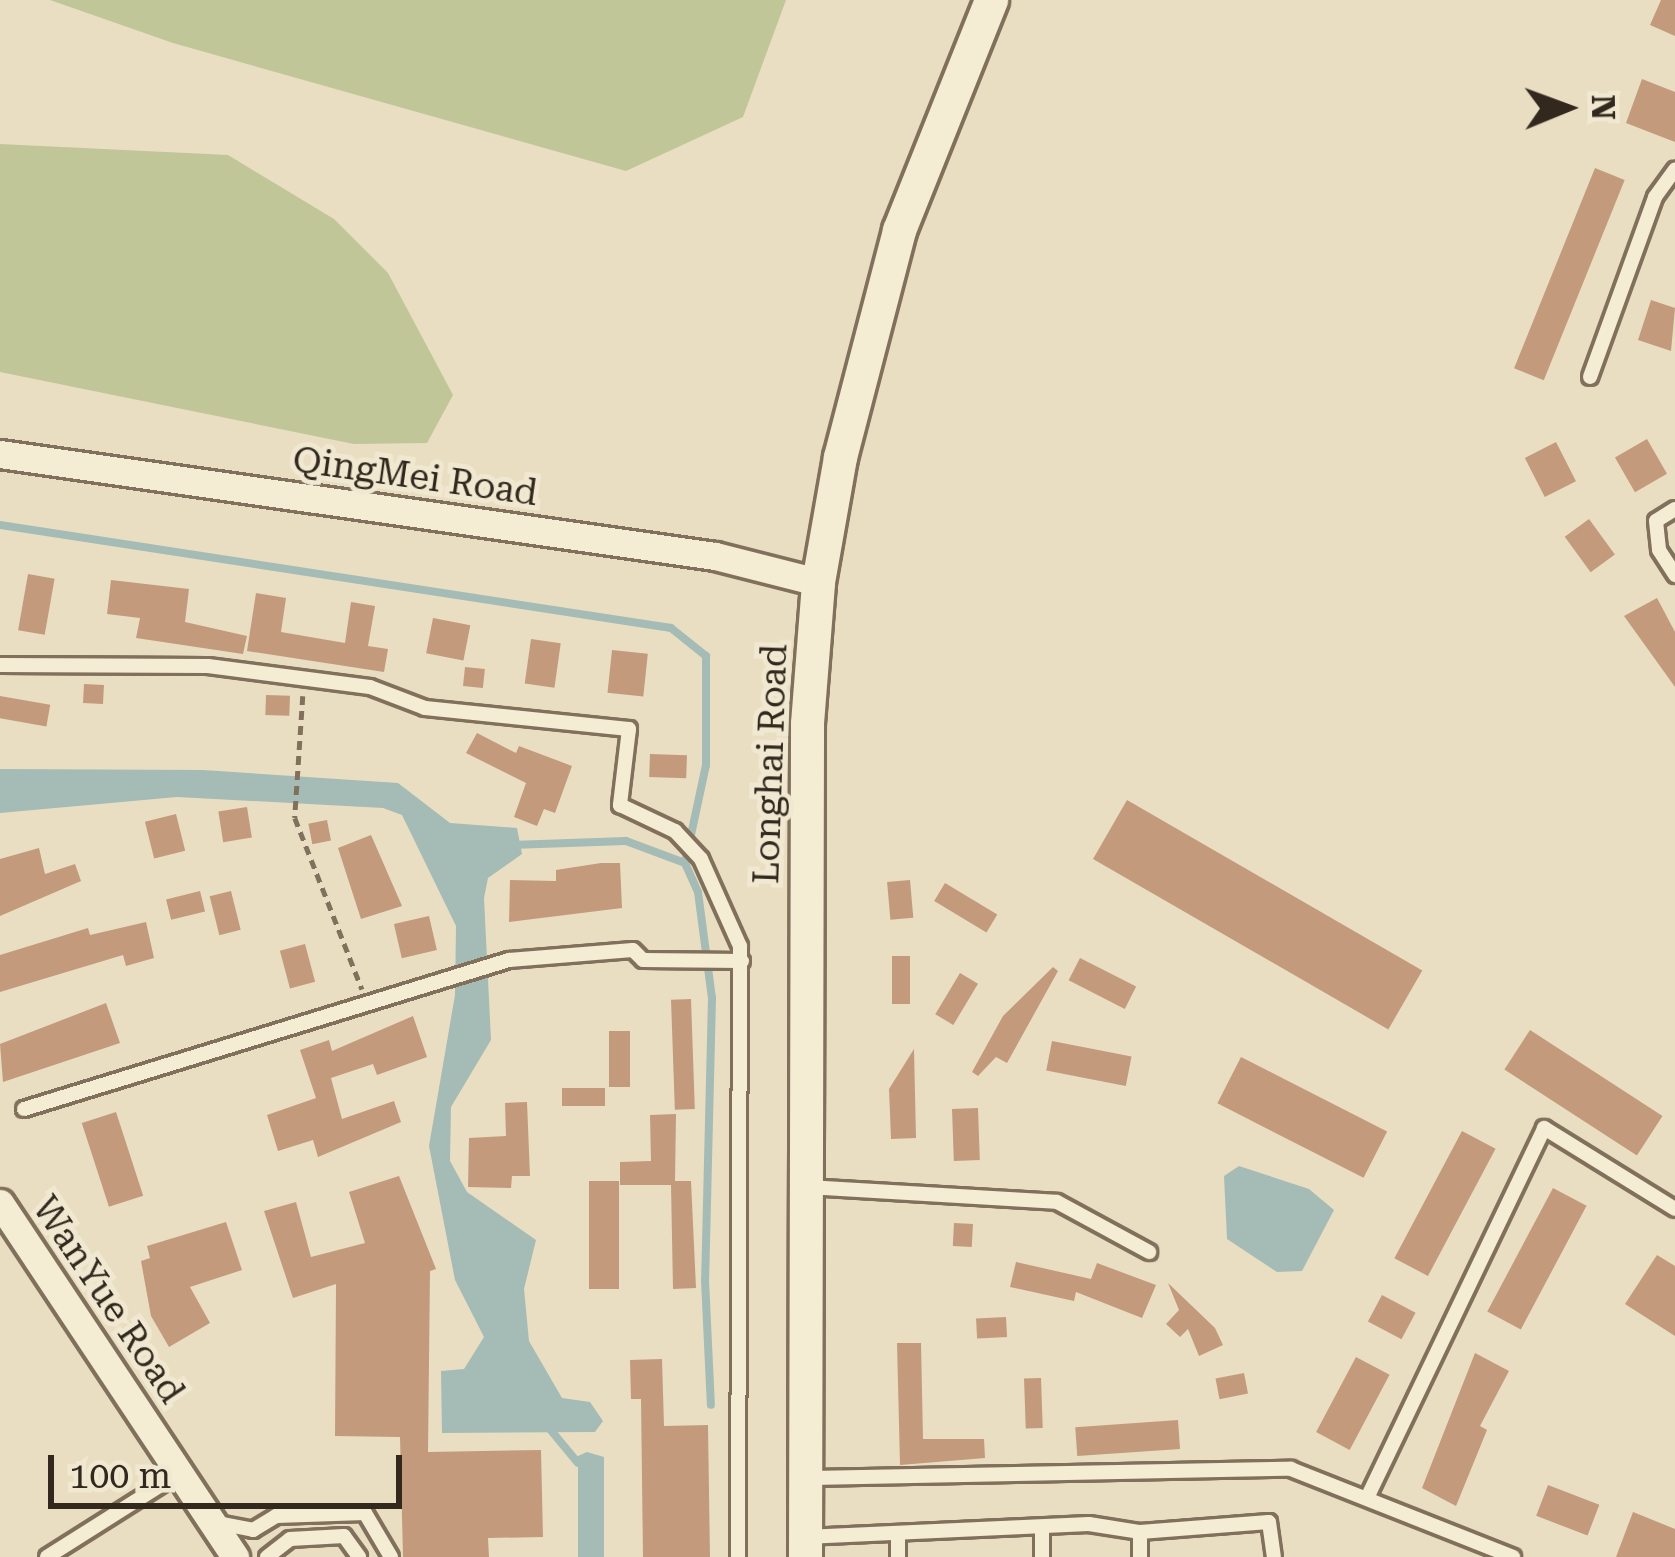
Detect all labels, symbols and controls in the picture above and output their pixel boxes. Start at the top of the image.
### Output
north arrow [1507,48,1627,168]
text: N [1584,94,1623,120]
street label: QingMei Road [290,438,540,516]
street label: Longhai Road [745,643,797,885]
street label: WanYue Road [23,1188,193,1412]
scale bar [54,1431,408,1505]
text: 100 m [69,1455,171,1497]

